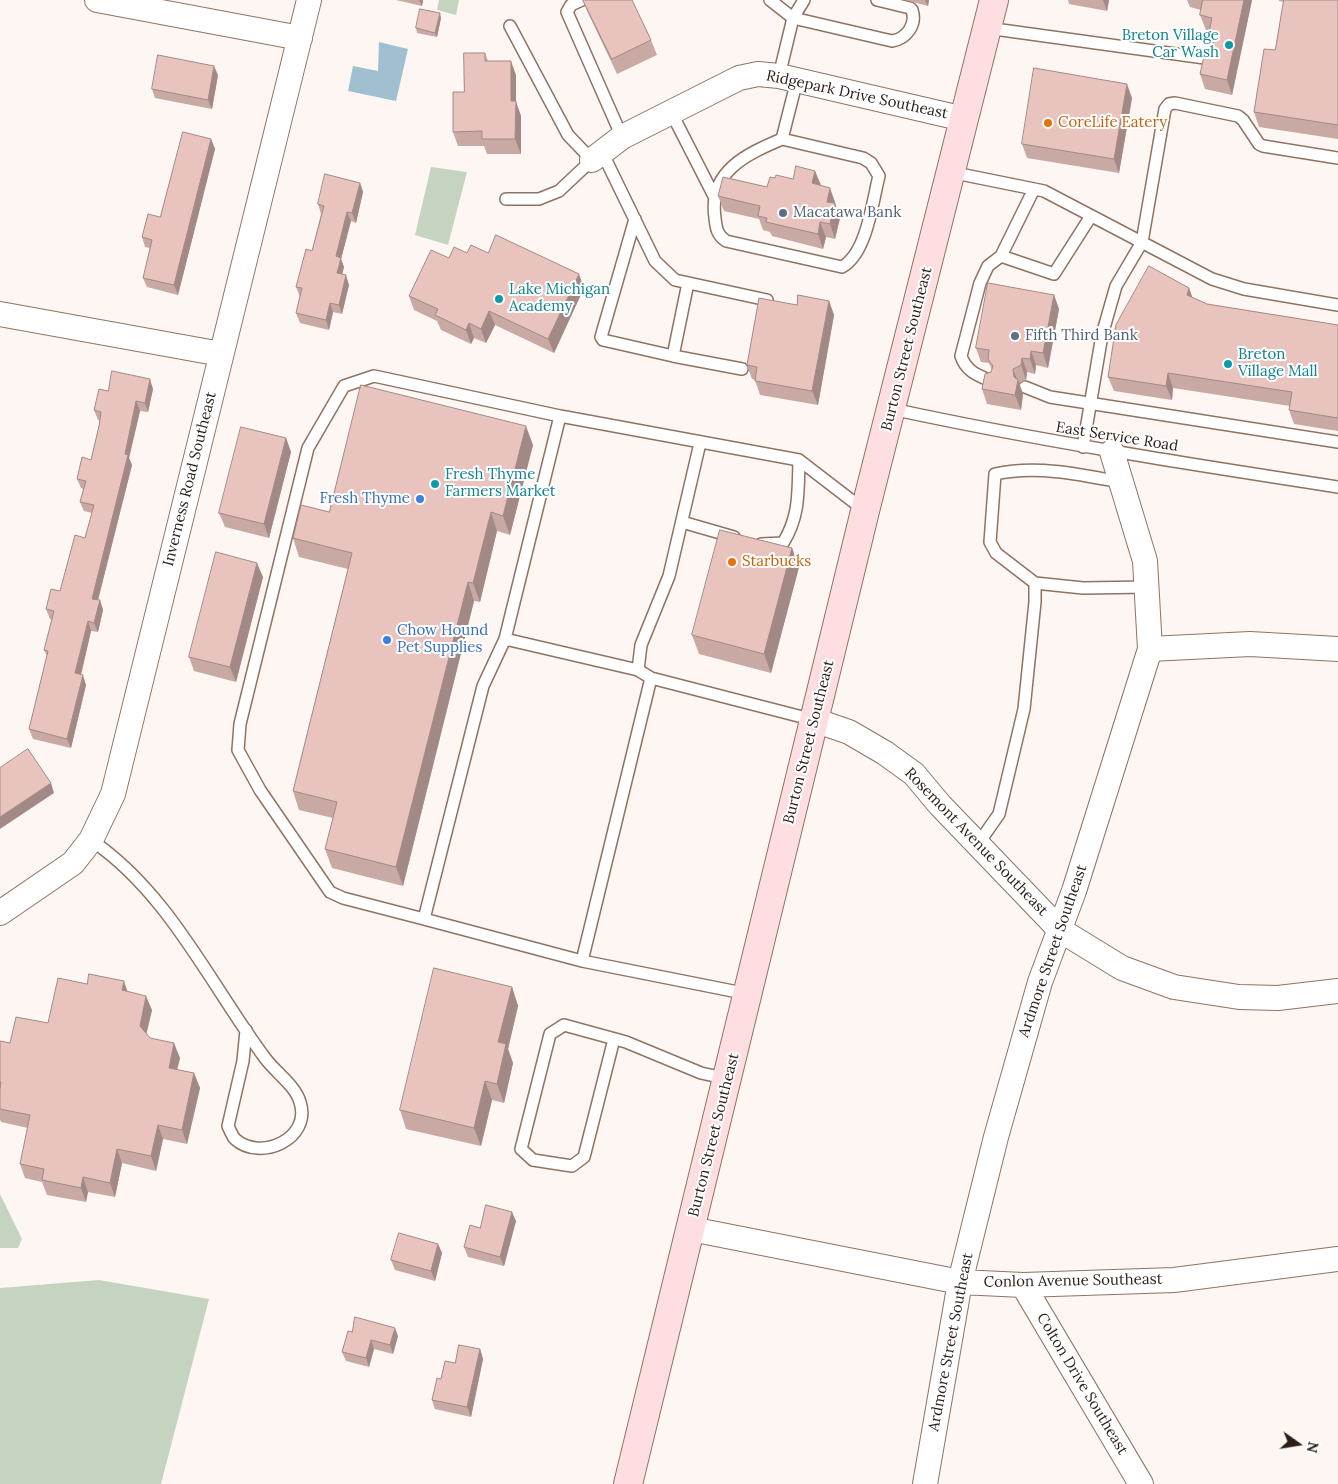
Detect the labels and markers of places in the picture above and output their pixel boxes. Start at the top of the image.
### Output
place label: Breton Village Car Wash [1122,27,1219,62]
marker: Breton Village Car Wash [1223,39,1235,51]
place label: CoreLife Eatery [1058,114,1167,132]
marker: CoreLife Eatery [1042,117,1054,129]
place label: Macatawa Bank [793,204,901,222]
marker: Macatawa Bank [777,207,789,219]
place label: Lake Michigan Academy [509,281,610,316]
marker: Lake Michigan Academy [493,293,505,305]
place label: Fifth Third Bank [1025,327,1138,345]
marker: Fifth Third Bank [1009,330,1021,342]
place label: Breton Village Mall [1238,346,1318,381]
marker: Breton Village Mall [1222,358,1234,370]
place label: Fresh Thyme Farmers Market [445,466,556,501]
marker: Fresh Thyme Farmers Market [429,478,441,490]
place label: Fresh Thyme [320,490,410,508]
marker: Fresh Thyme [414,493,426,505]
place label: Starbucks [742,553,811,571]
marker: Starbucks [726,556,738,568]
place label: Chow Hound Pet Supplies [397,622,488,657]
marker: Chow Hound Pet Supplies [381,634,393,646]

